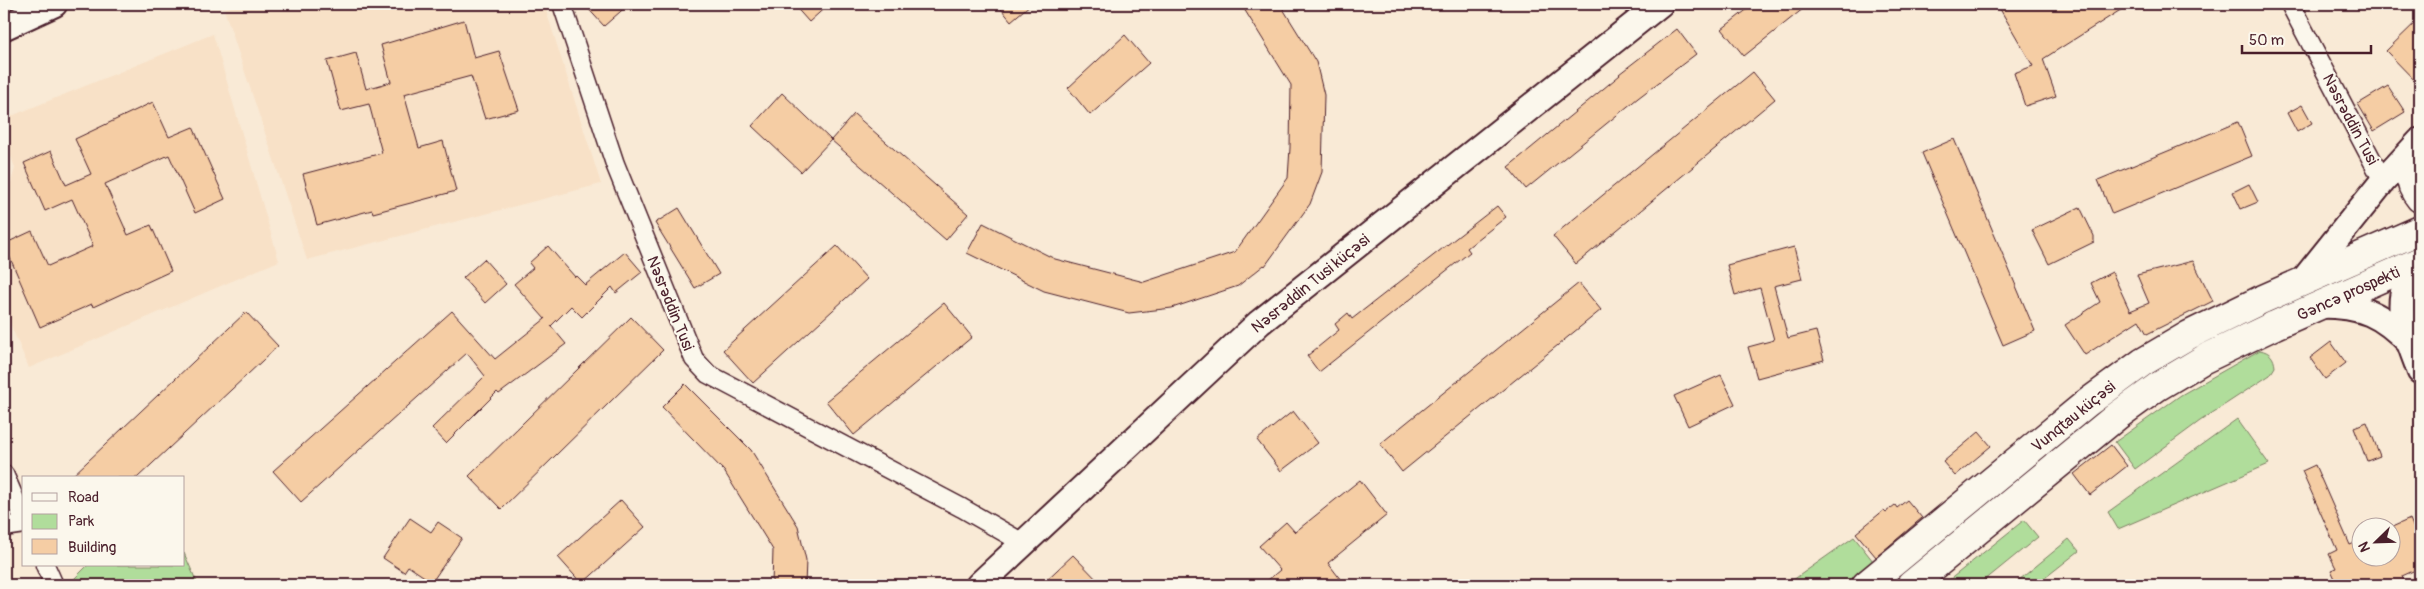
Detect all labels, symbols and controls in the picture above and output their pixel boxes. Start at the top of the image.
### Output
scale bar [2242,22,2370,54]
text: 50 m [2249,31,2284,50]
street label: Nəsrəddin Tusi [2318,71,2383,169]
street label: Nəsrəddin Tusi küçəsi [1247,230,1374,338]
street label: Nəsrəddin Tusi [642,253,698,354]
street label: Gəncə prospekti [2294,262,2403,326]
street label: Vunqtau küçəsi [2028,377,2120,457]
legend [22,476,185,566]
text: Road [68,488,99,507]
text: Park [68,512,95,531]
north arrow [2352,516,2402,566]
text: Building [68,538,116,557]
text: N [2355,539,2374,555]

